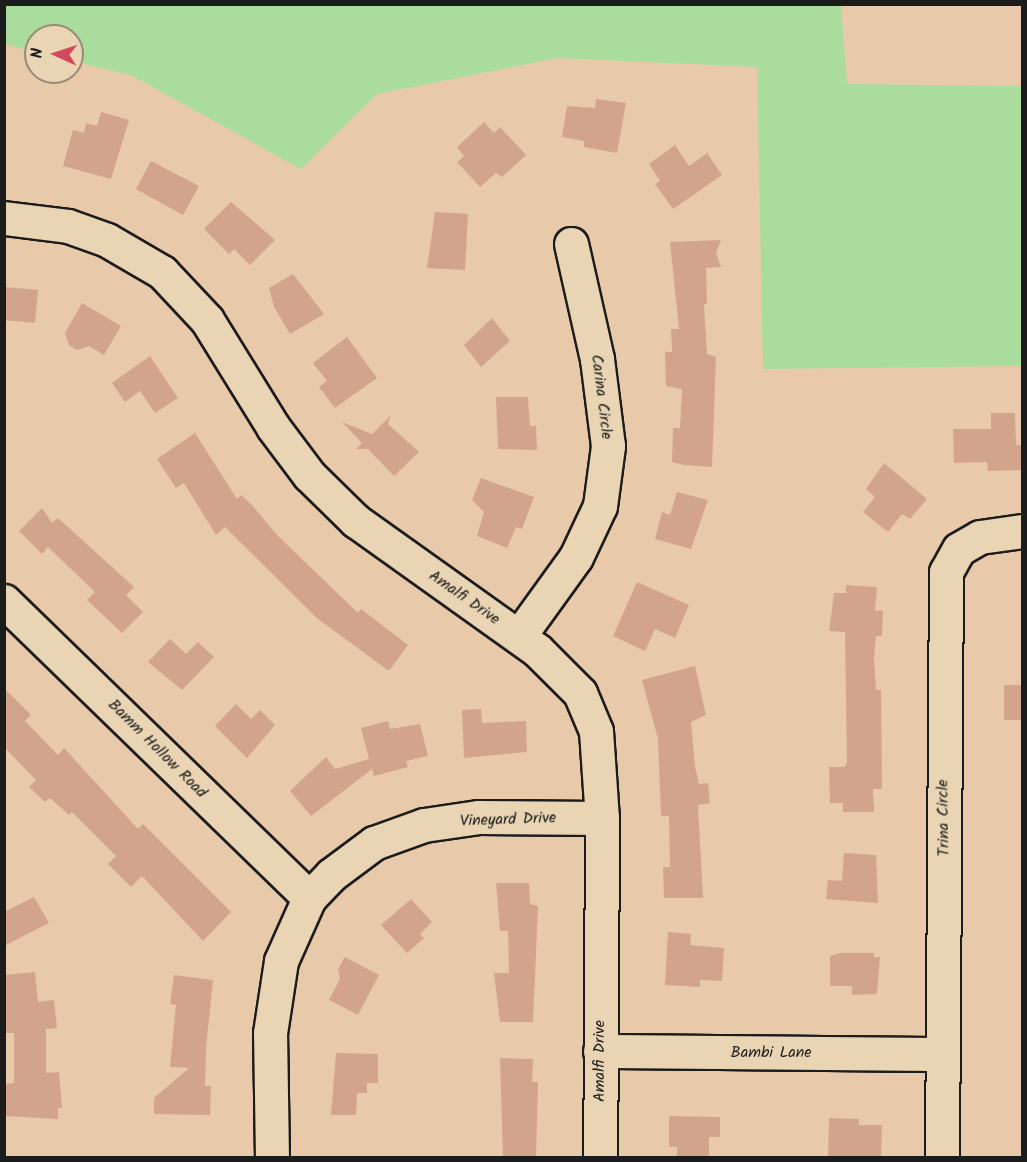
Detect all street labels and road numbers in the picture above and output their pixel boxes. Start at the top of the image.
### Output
street label: Carina Circle [586,353,616,441]
street label: Amalfi Drive [425,567,503,629]
street label: Bamm Hollow Road [104,696,210,802]
street label: Trina Circle [934,779,954,857]
street label: Vineyard Drive [460,809,556,831]
street label: Amalfi Drive [590,1020,610,1102]
street label: Bambi Lane [730,1043,812,1063]

